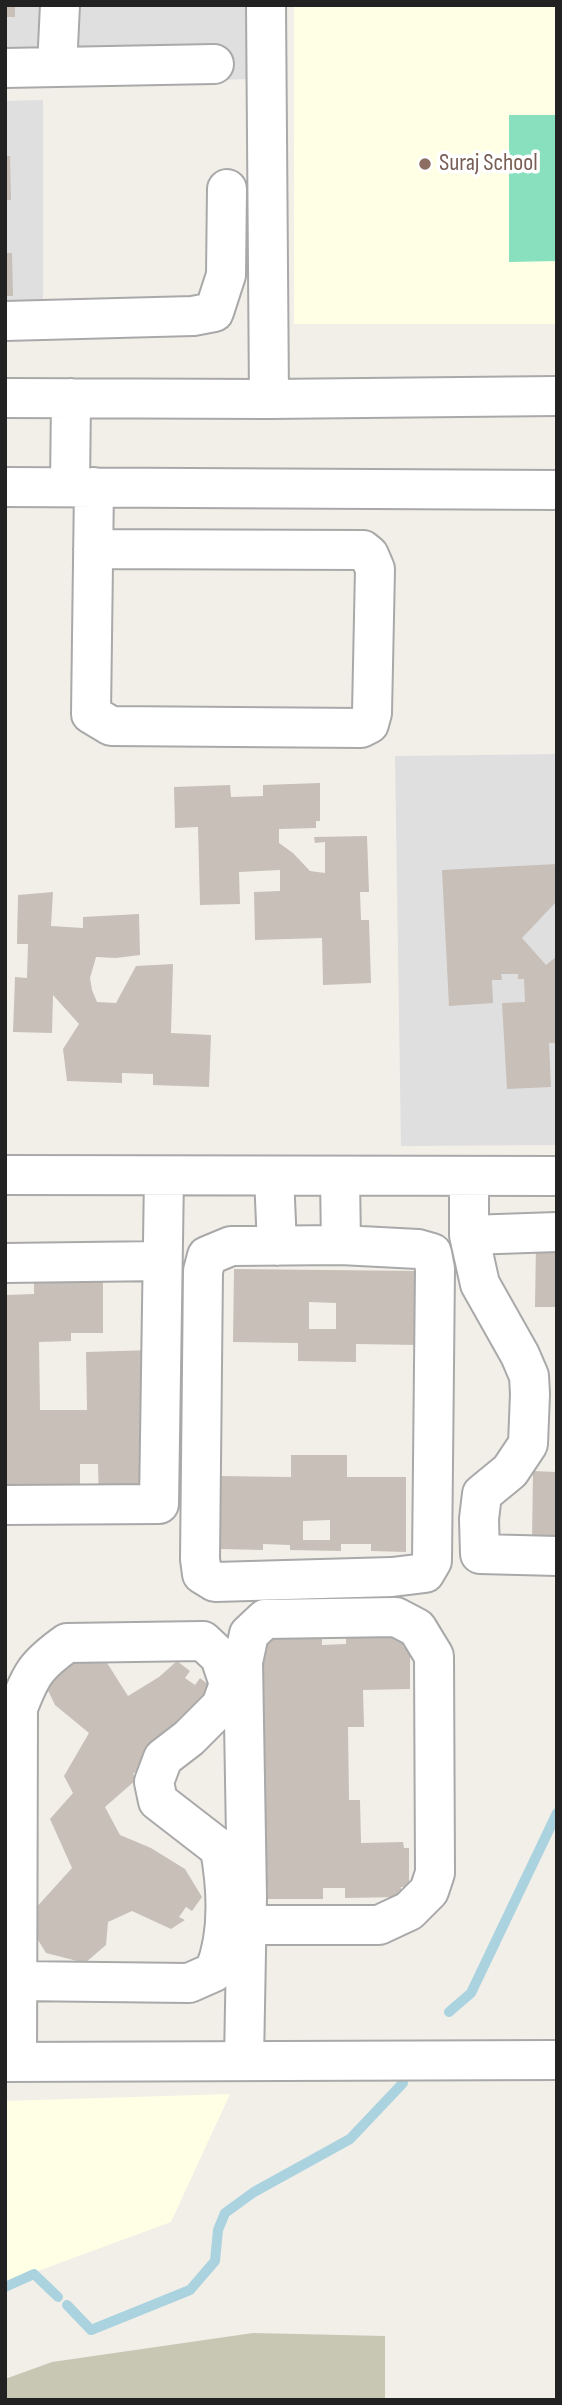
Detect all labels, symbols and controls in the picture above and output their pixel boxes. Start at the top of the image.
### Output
place label: Suraj School [439,150,538,178]
marker: Suraj School [417,156,433,172]

